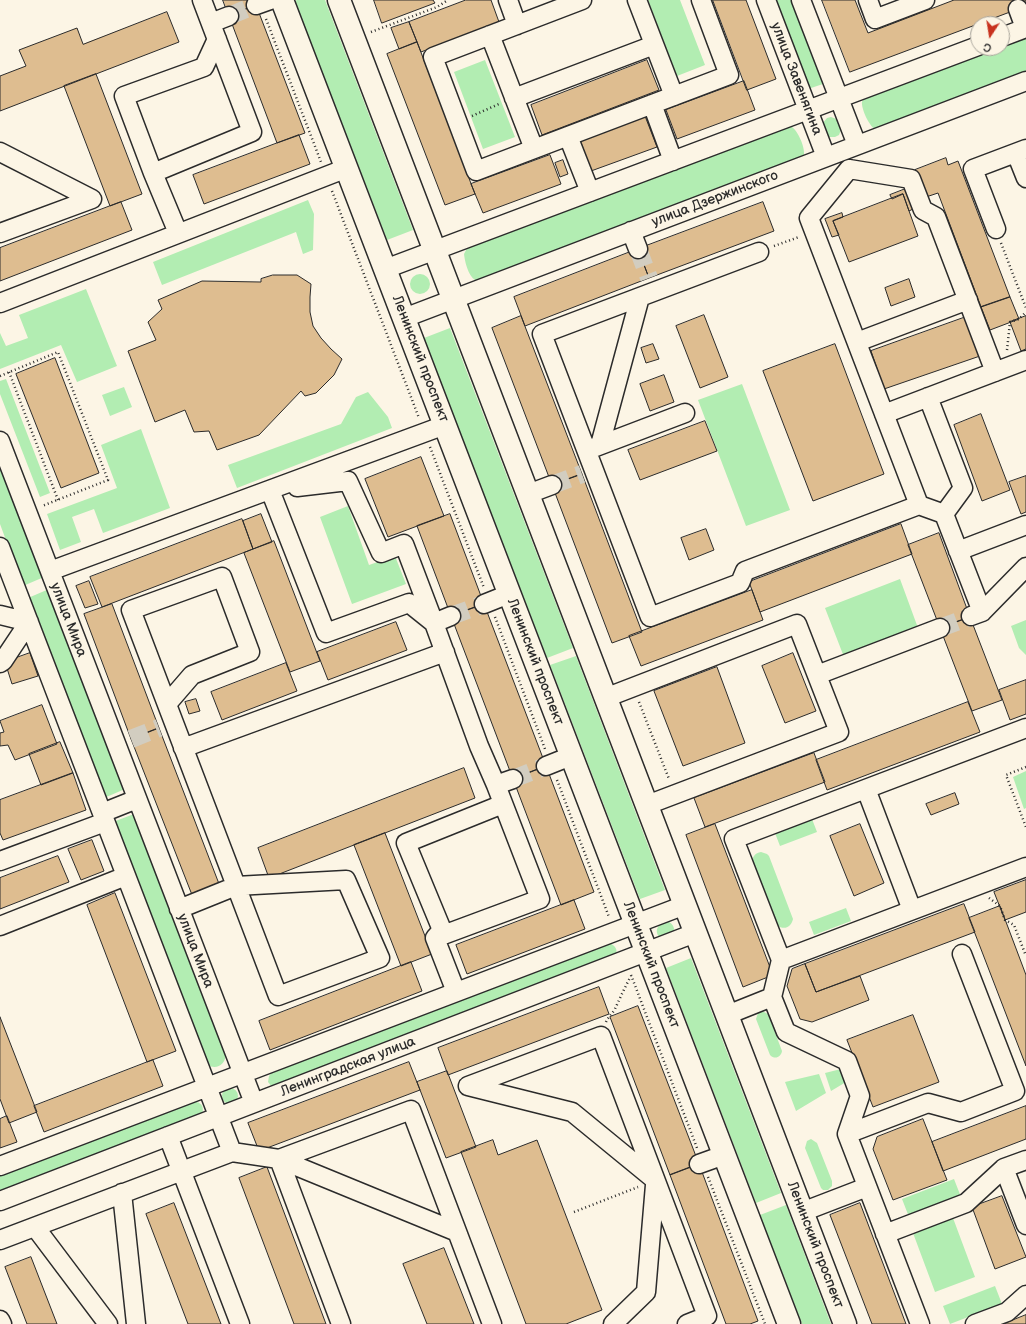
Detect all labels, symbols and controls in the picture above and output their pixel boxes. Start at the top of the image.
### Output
north arrow [970,16,1010,56]
street label: улица Завенягина [767,20,825,138]
text: С [983,40,993,54]
street label: улица Дзержинского [649,167,781,231]
street label: Ленинский проспект [388,293,452,425]
street label: улица Мира [46,580,90,660]
street label: Ленинский проспект [503,596,567,728]
street label: Ленинский проспект [619,899,683,1031]
street label: улица Мира [173,911,217,991]
street label: Ленинградская улица [278,1034,418,1100]
street label: Ленинский проспект [783,1179,847,1311]

